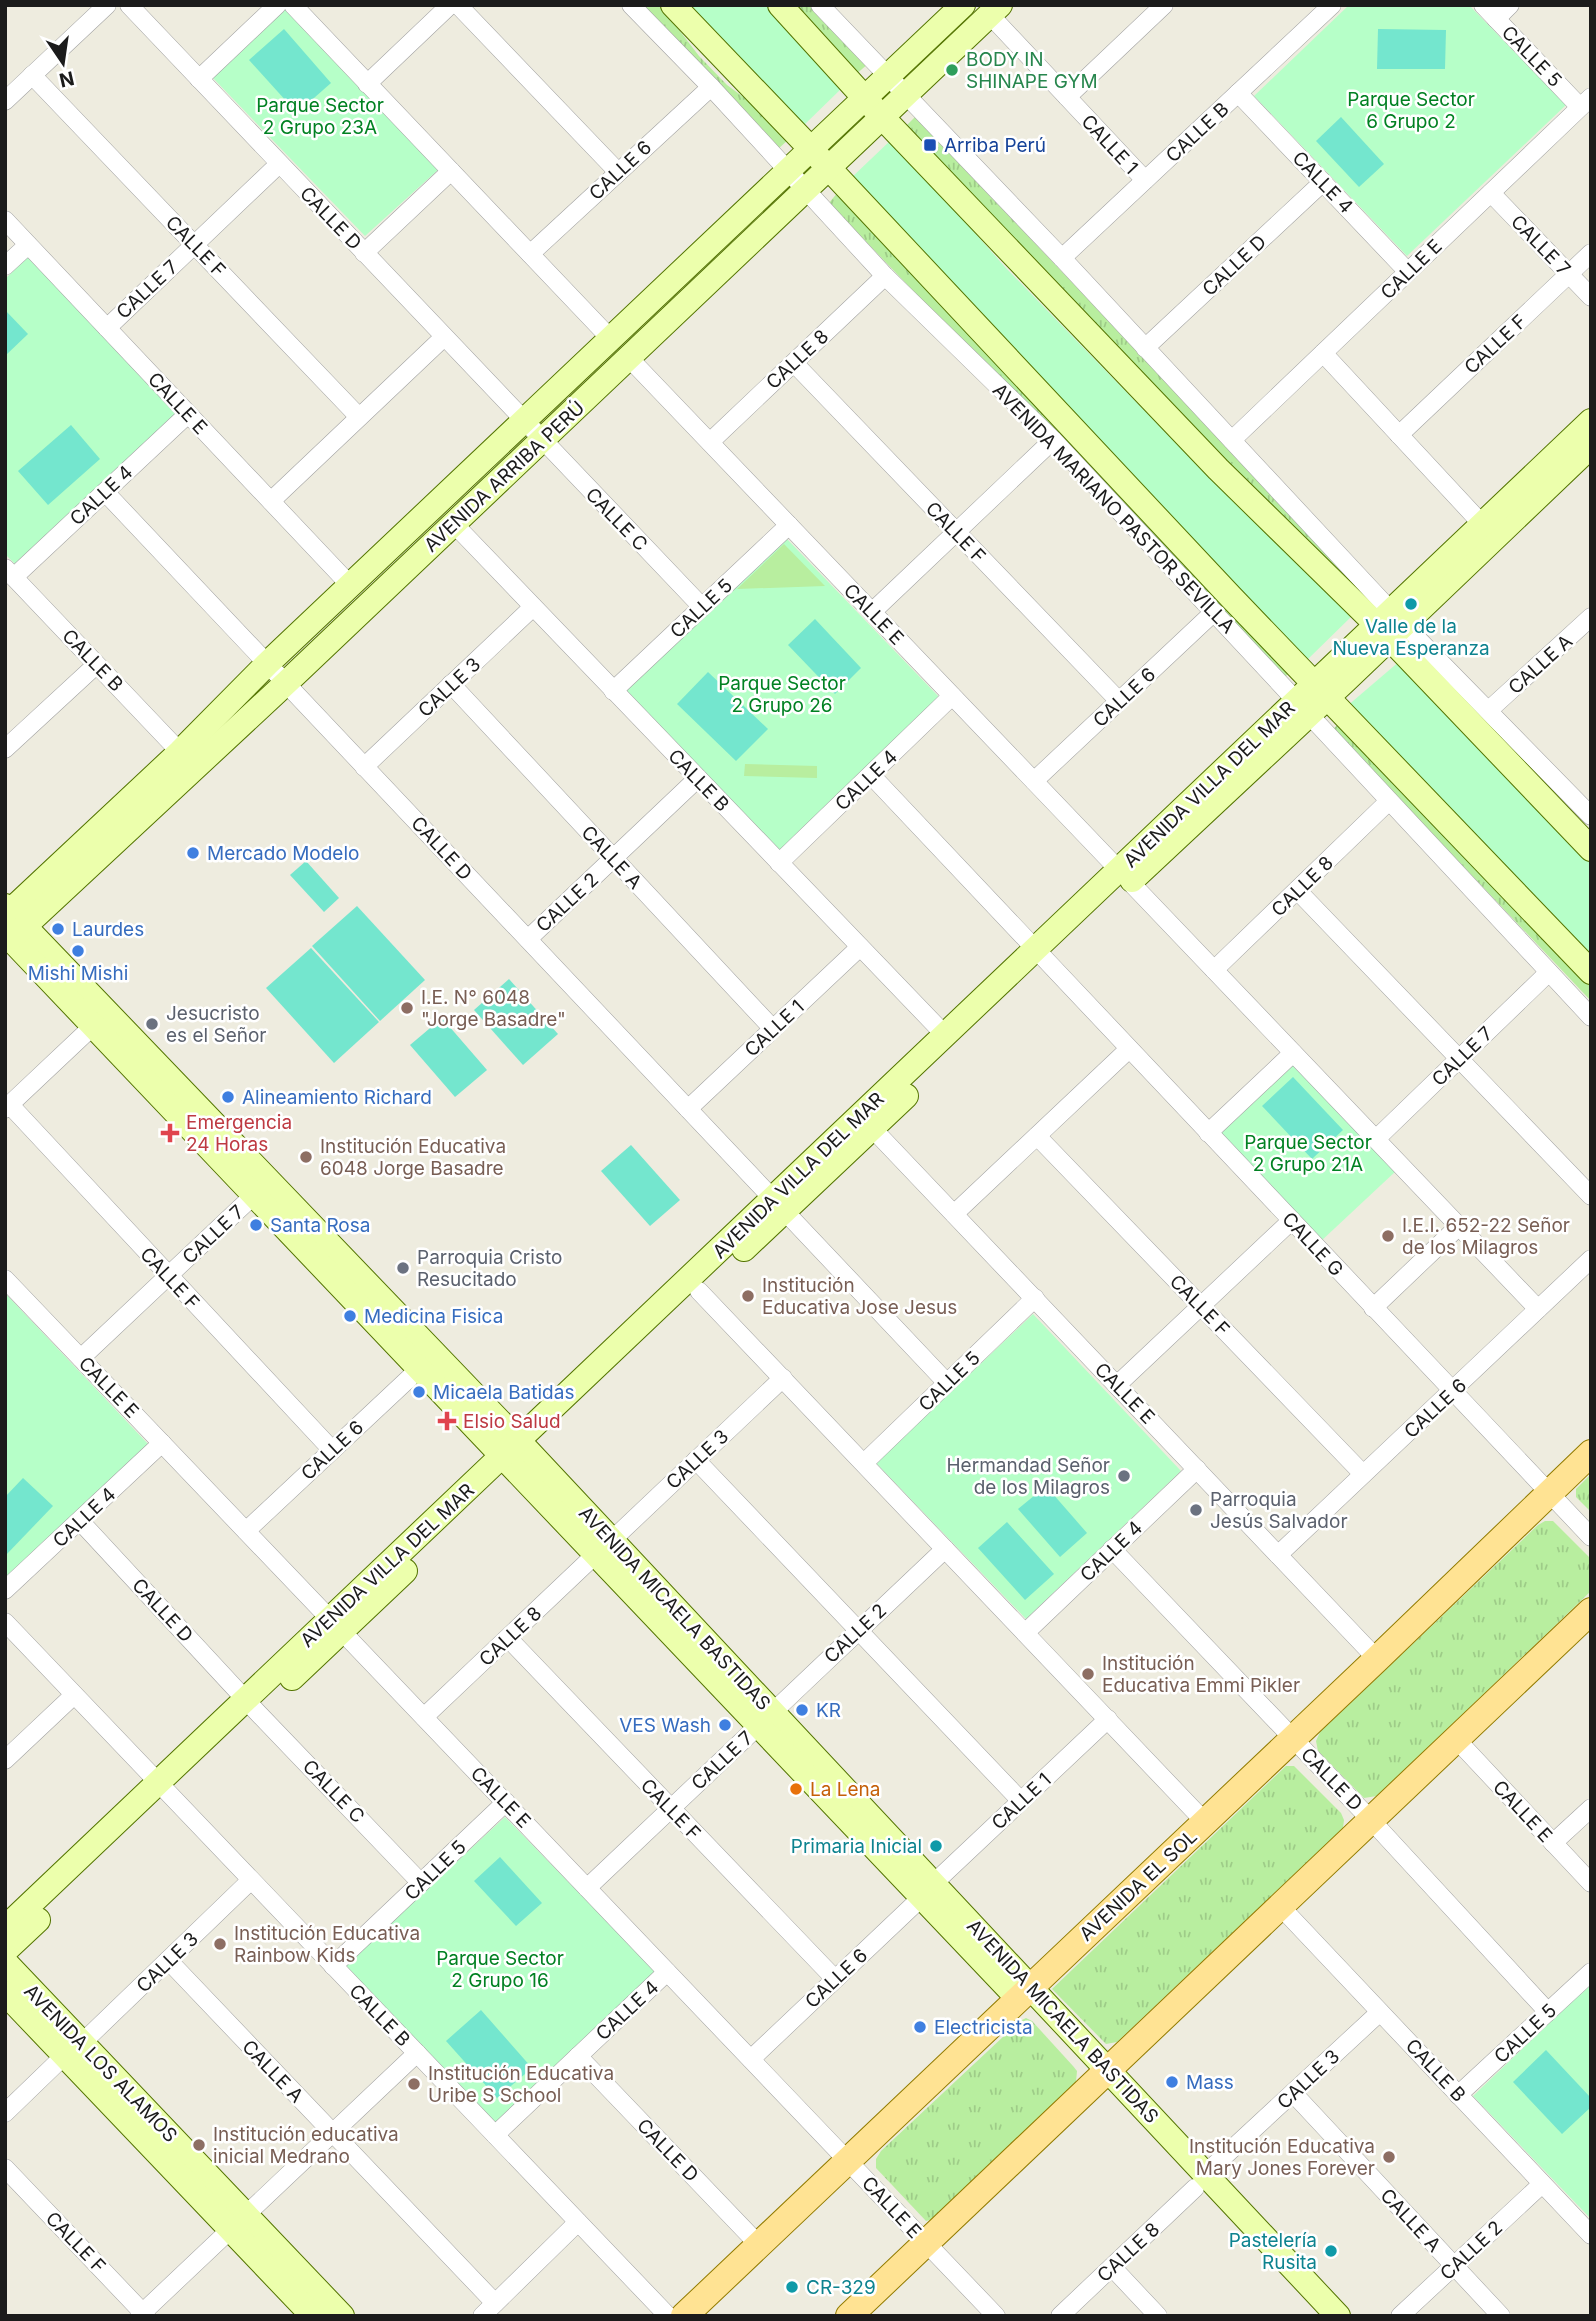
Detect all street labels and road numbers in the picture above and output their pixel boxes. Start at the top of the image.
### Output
street label: CALLE 5 [1497,21,1566,92]
street label: CALLE B [1161,98,1233,167]
street label: CALLE 1 [1076,110,1143,179]
street label: CALLE 6 [584,136,656,205]
street label: CALLE 4 [1288,147,1358,218]
street label: CALLE D [295,182,366,255]
street label: CALLE 7 [1506,210,1575,281]
street label: CALLE F [161,211,230,282]
street label: CALLE D [1198,230,1271,301]
street label: CALLE E [1376,235,1447,304]
street label: CALLE 7 [112,255,183,324]
street label: CALLE F [1460,310,1531,379]
street label: CALLE 8 [761,325,833,394]
street label: CALLE E [143,368,212,439]
street label: AVENIDA MARIANO PASTOR SEVILLA [988,379,1239,638]
street label: AVENIDA ARRIBA PERÚ [419,395,589,557]
street label: CALLE 4 [65,461,137,530]
street label: CALLE C [581,483,652,556]
street label: CALLE F [921,497,990,568]
street label: CALLE 5 [666,574,737,643]
street label: CALLE E [839,579,908,650]
street label: CALLE B [58,625,128,696]
street label: CALLE A [1504,630,1577,699]
street label: CALLE 3 [413,653,485,722]
street label: CALLE 6 [1088,663,1160,732]
street label: AVENIDA VILLA DEL MAR [1119,696,1300,872]
street label: CALLE B [664,745,734,816]
street label: CALLE 4 [831,745,902,815]
street label: CALLE D [406,812,477,885]
street label: CALLE A [577,821,647,894]
street label: CALLE 8 [1267,851,1338,921]
street label: CALLE 2 [532,868,603,937]
street label: CALLE 1 [740,995,809,1062]
street label: CALLE 7 [1427,1022,1498,1091]
street label: AVENIDA VILLA DEL MAR [708,1087,889,1263]
street label: CALLE 7 [178,1200,249,1269]
street label: CALLE G [1277,1208,1348,1281]
street label: CALLE F [135,1243,204,1314]
street label: CALLE F [1165,1270,1234,1341]
street label: CALLE 5 [914,1347,985,1416]
street label: CALLE E [74,1352,143,1423]
street label: CALLE E [1090,1358,1159,1429]
street label: CALLE 6 [1399,1374,1471,1443]
street label: CALLE 6 [296,1416,368,1485]
street label: CALLE 3 [661,1425,733,1494]
street label: AVENIDA VILLA DEL MAR [296,1479,479,1652]
street label: CALLE 4 [48,1483,120,1552]
street label: AVENIDA MICAELA BASTIDAS [574,1502,775,1715]
street label: CALLE 4 [1076,1516,1147,1586]
street label: CALLE D [127,1574,198,1647]
street label: CALLE 2 [820,1599,891,1668]
street label: CALLE 8 [474,1602,546,1671]
street label: CALLE 7 [687,1726,758,1795]
street label: CALLE D [1296,1743,1367,1816]
street label: CALLE C [298,1755,369,1828]
street label: CALLE E [466,1762,535,1833]
street label: CALLE 1 [987,1768,1056,1835]
street label: CALLE F [636,1774,705,1845]
street label: CALLE E [1488,1776,1557,1847]
street label: AVENIDA EL SOL [1075,1825,1202,1946]
street label: CALLE 5 [400,1836,471,1905]
street label: AVENIDA MICAELA BASTIDAS [962,1915,1163,2128]
street label: CALLE 3 [132,1927,203,1997]
street label: CALLE 6 [800,1944,872,2013]
street label: CALLE 4 [591,1976,663,2045]
street label: AVENIDA LOS ALAMOS [19,1980,182,2147]
street label: CALLE B [345,1980,415,2051]
street label: CALLE 5 [1490,1999,1561,2068]
street label: CALLE B [1401,2034,1470,2106]
street label: CALLE A [237,2035,308,2107]
street label: CALLE 3 [1272,2045,1344,2114]
street label: CALLE D [632,2114,703,2187]
street label: CALLE E [857,2172,926,2243]
street label: CALLE A [1376,2184,1446,2257]
street label: CALLE F [41,2207,110,2278]
street label: CALLE 2 [1436,2216,1507,2285]
street label: CALLE 8 [1092,2218,1164,2287]

